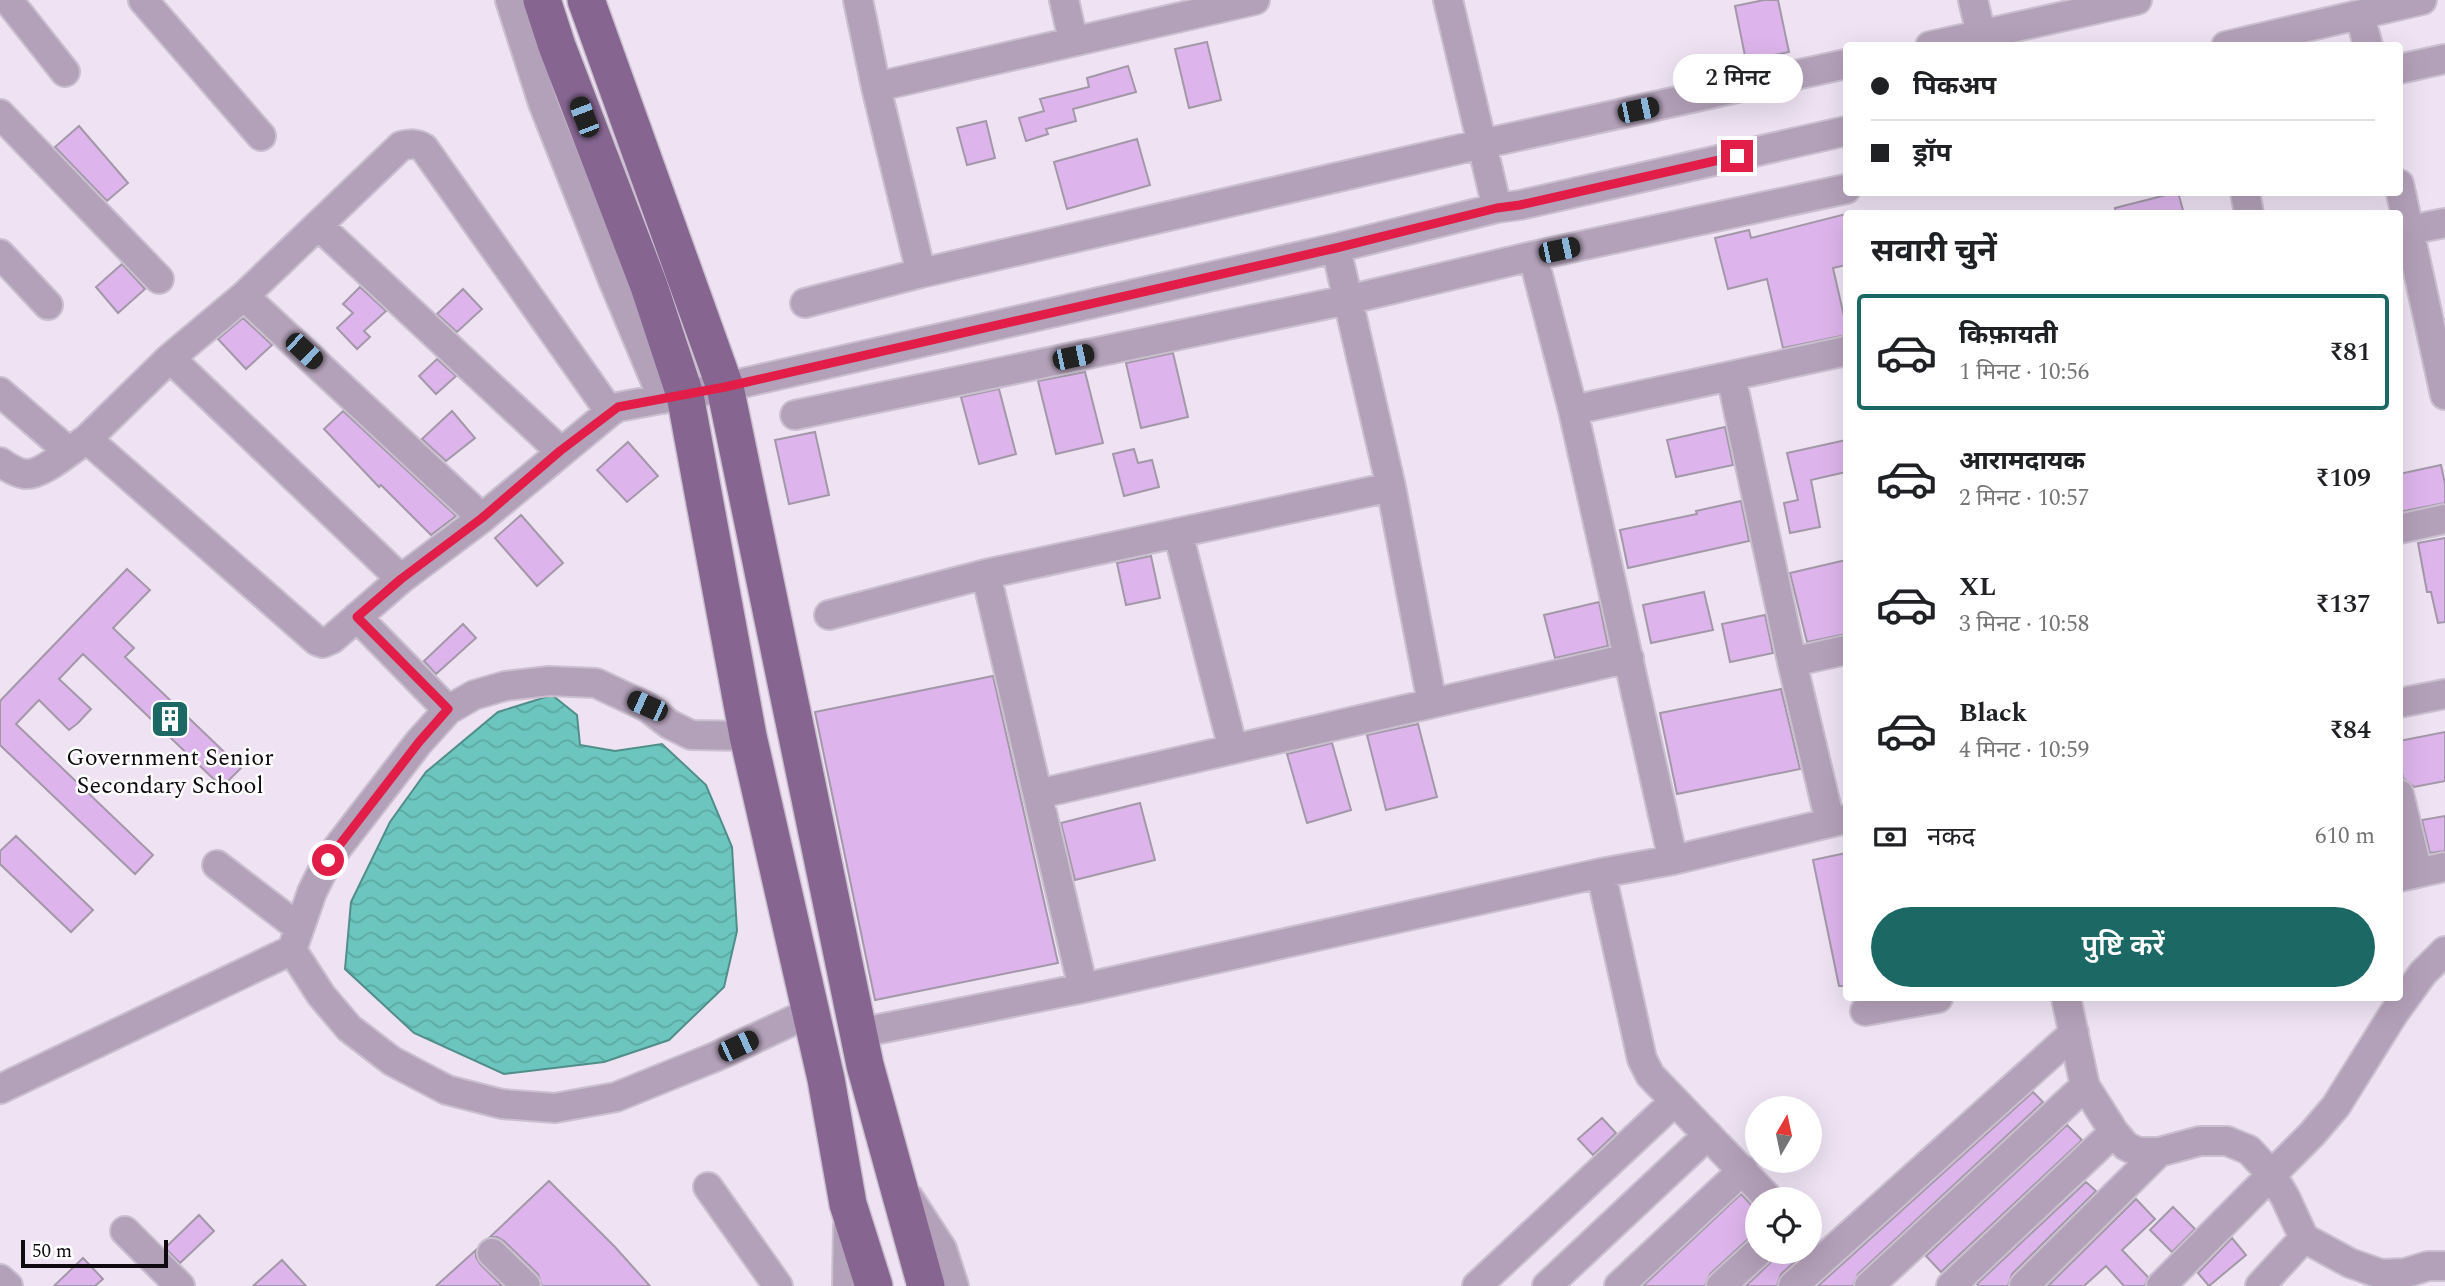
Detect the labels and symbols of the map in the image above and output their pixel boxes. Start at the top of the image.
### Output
callout: 2 मिनट [1672,54,1802,104]
car [567,94,602,140]
car [1616,95,1661,125]
route end [1721,140,1753,172]
car [1537,235,1582,265]
car [282,329,327,373]
car [1051,342,1096,372]
car [624,688,671,724]
building icon: Government Senior Secondary School [149,698,191,740]
place label: Government Senior Secondary School [66,740,274,804]
route start [312,844,344,876]
car [715,1028,762,1064]
north arrow [1745,1096,1822,1172]
scale bar [21,1237,168,1269]

